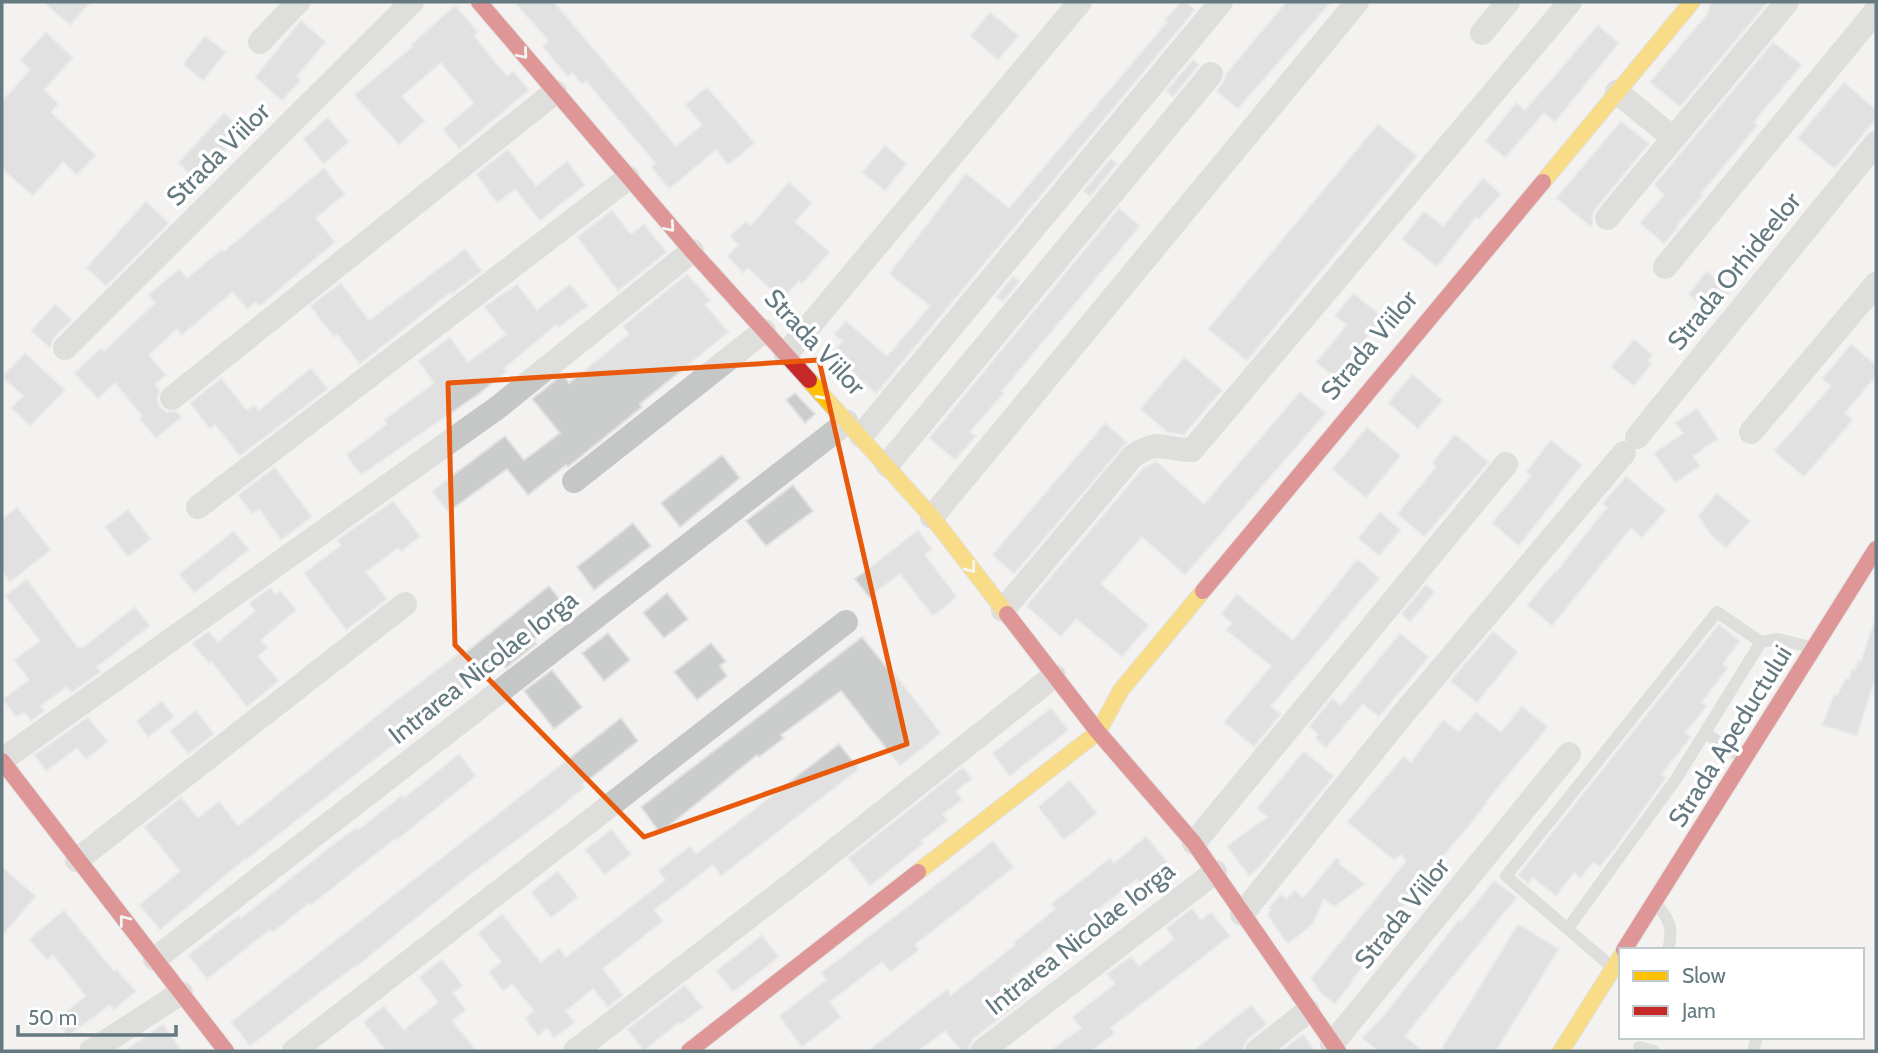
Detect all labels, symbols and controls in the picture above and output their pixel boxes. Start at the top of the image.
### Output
one-way arrow [515,45,527,58]
street label: Strada Viilor [160,95,277,212]
street label: Strada Orhideelor [1660,185,1808,356]
one-way arrow [662,219,674,232]
street label: Strada Viilor [758,282,873,402]
street label: Strada Viilor [1314,283,1425,406]
one-way arrow [815,387,828,400]
one-way arrow [962,561,975,573]
street label: Intrarea Nicolae Iorga [382,583,584,751]
street label: Strada Apeductului [1661,639,1799,833]
street label: Strada Viilor [1348,850,1457,975]
street label: Intrarea Nicolae Iorga [979,854,1181,1022]
one-way arrow [120,915,133,928]
legend [1619,948,1864,1039]
text: Slow [1682,963,1726,988]
scale bar [18,993,175,1038]
text: Jam [1681,998,1716,1023]
text: 50 m [28,1005,77,1030]

